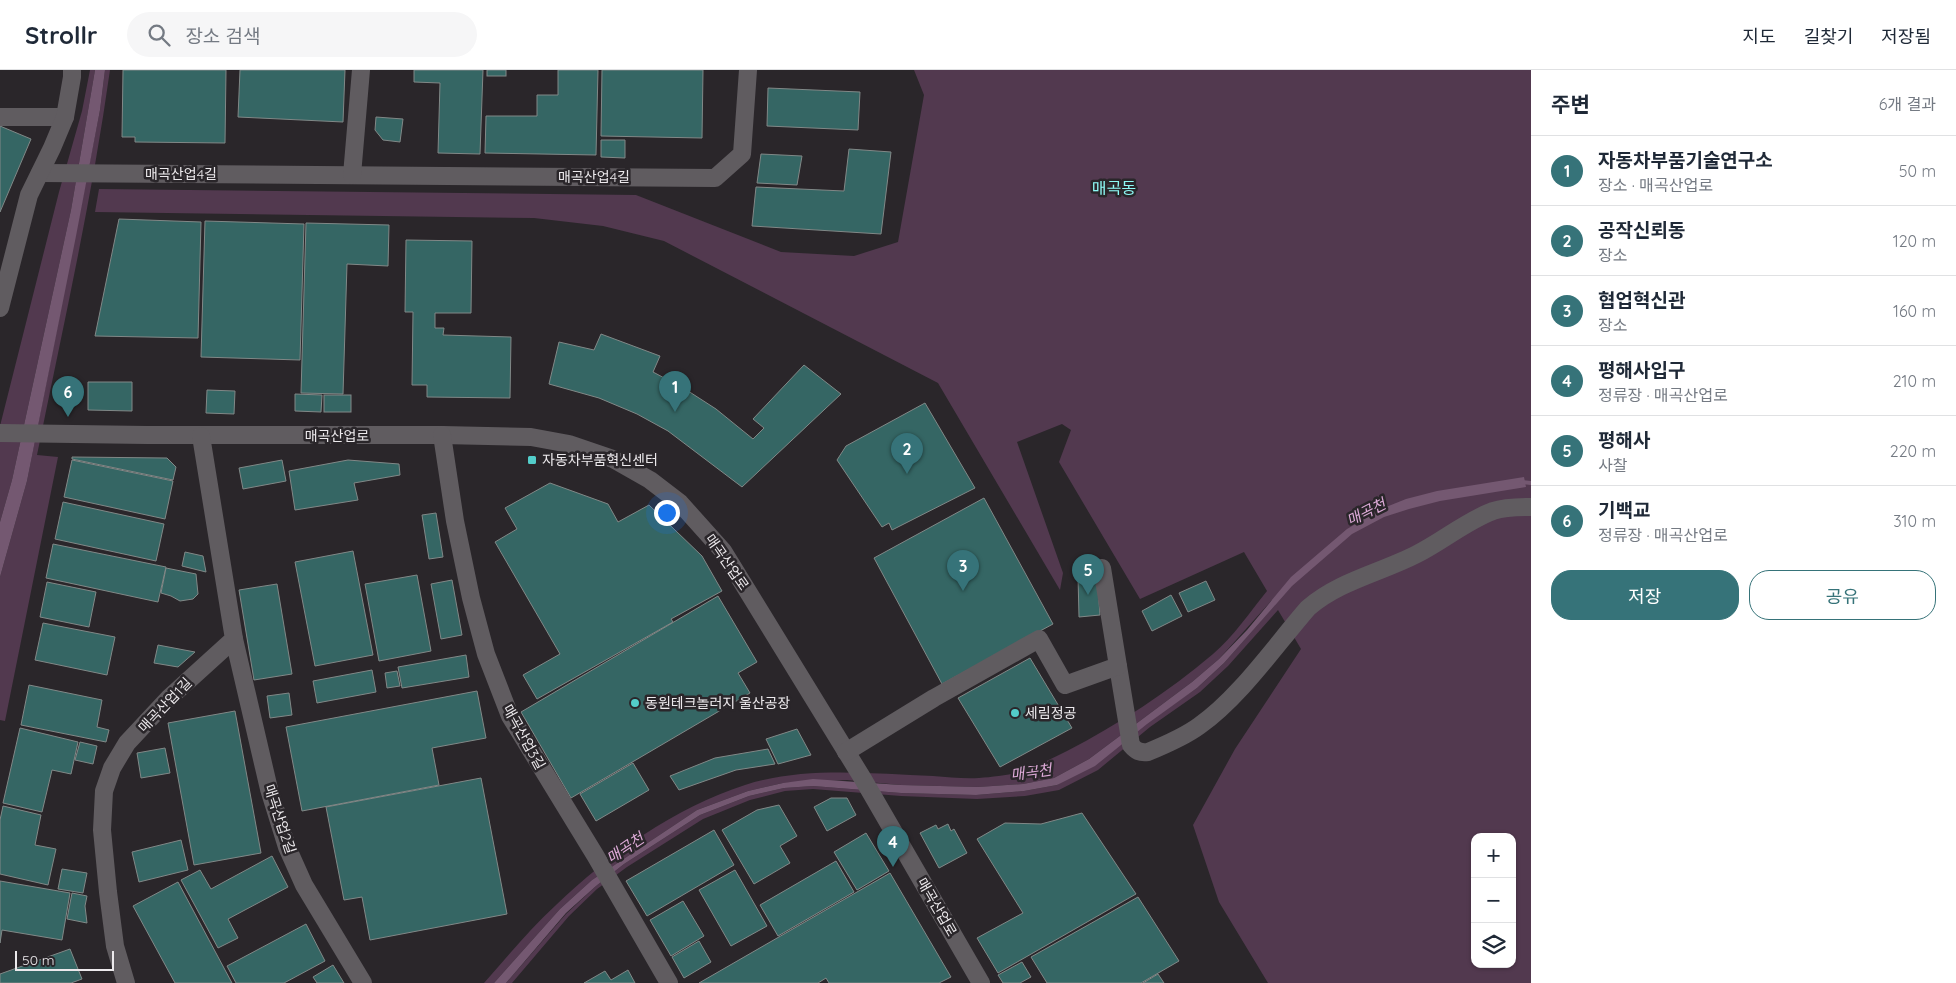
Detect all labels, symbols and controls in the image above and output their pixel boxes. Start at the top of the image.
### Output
search box [127,12,477,57]
text: Strollr [25,20,97,50]
icon: search [145,21,173,49]
text: 장소 검색 [185,24,261,48]
text: 지도 [1743,25,1776,48]
text: 길찾기 [1804,25,1853,48]
text: 저장됨 [1881,25,1931,48]
text: 주변 [1551,91,1590,117]
text: 6개 결과 [1879,94,1936,114]
text: 자동차부품기술연구소 [1598,148,1773,172]
text: 1 [1564,161,1570,181]
text: 50 m [1899,161,1936,181]
street label: 매곡산업4길 [145,165,217,183]
street label: 매곡산업4길 [558,168,630,186]
text: 장소 · 매곡산업로 [1598,175,1713,195]
district label: 매곡동 [1092,178,1136,198]
text: 공작신뢰동 [1598,218,1685,242]
text: 2 [1562,231,1572,251]
text: 120 m [1893,231,1936,251]
text: 장소 [1598,245,1627,265]
text: 협업혁신관 [1598,288,1685,312]
text: 3 [1563,301,1571,321]
text: 160 m [1893,301,1936,321]
text: 장소 [1598,315,1627,335]
text: 평해사입구 [1598,358,1685,382]
pin: 1 [659,371,691,412]
text: 4 [1562,371,1572,391]
text: 210 m [1893,371,1936,391]
pin: 6 [52,376,84,417]
text: 정류장 · 매곡산업로 [1598,385,1728,405]
street label: 매곡산업로 [305,427,369,445]
text: 평해사 [1598,428,1650,452]
pin: 2 [891,433,923,474]
text: 5 [1562,441,1572,461]
text: 220 m [1890,441,1936,461]
place label: 자동차부품혁신센터 [542,451,658,469]
marker: 자동차부품혁신센터 [526,454,538,466]
text: 사찰 [1598,455,1627,475]
water label: 매곡천 [1343,493,1391,530]
text: 기백교 [1598,498,1650,522]
your location [654,500,680,526]
text: 6 [1563,511,1571,531]
text: 310 m [1893,511,1936,531]
text: 정류장 · 매곡산업로 [1598,525,1728,545]
street label: 매곡산업로 [701,530,753,594]
pin: 3 [947,550,979,591]
pin: 5 [1072,554,1104,595]
button: 저장 [1551,570,1739,620]
button: 공유 [1749,570,1936,620]
street label: 매곡산업1길 [134,674,196,736]
place label: 동원테크놀러지 울산공장 [645,694,791,712]
marker: 동원테크놀러지 울산공장 [629,697,641,709]
street label: 매곡산업3길 [499,701,549,773]
place label: 세림정공 [1025,704,1077,722]
marker: 세림정공 [1009,707,1021,719]
water label: 매곡천 [1009,759,1055,784]
street label: 매곡산업2길 [260,782,300,856]
pin: 4 [877,826,909,867]
water label: 매곡천 [603,827,649,867]
map controls [1471,833,1516,968]
button: + [1471,833,1516,878]
street label: 매곡산업로 [913,875,961,939]
button: − [1471,878,1516,923]
button: layers [1471,923,1516,968]
scale bar [15,948,114,971]
text: 50 m [22,951,55,969]

